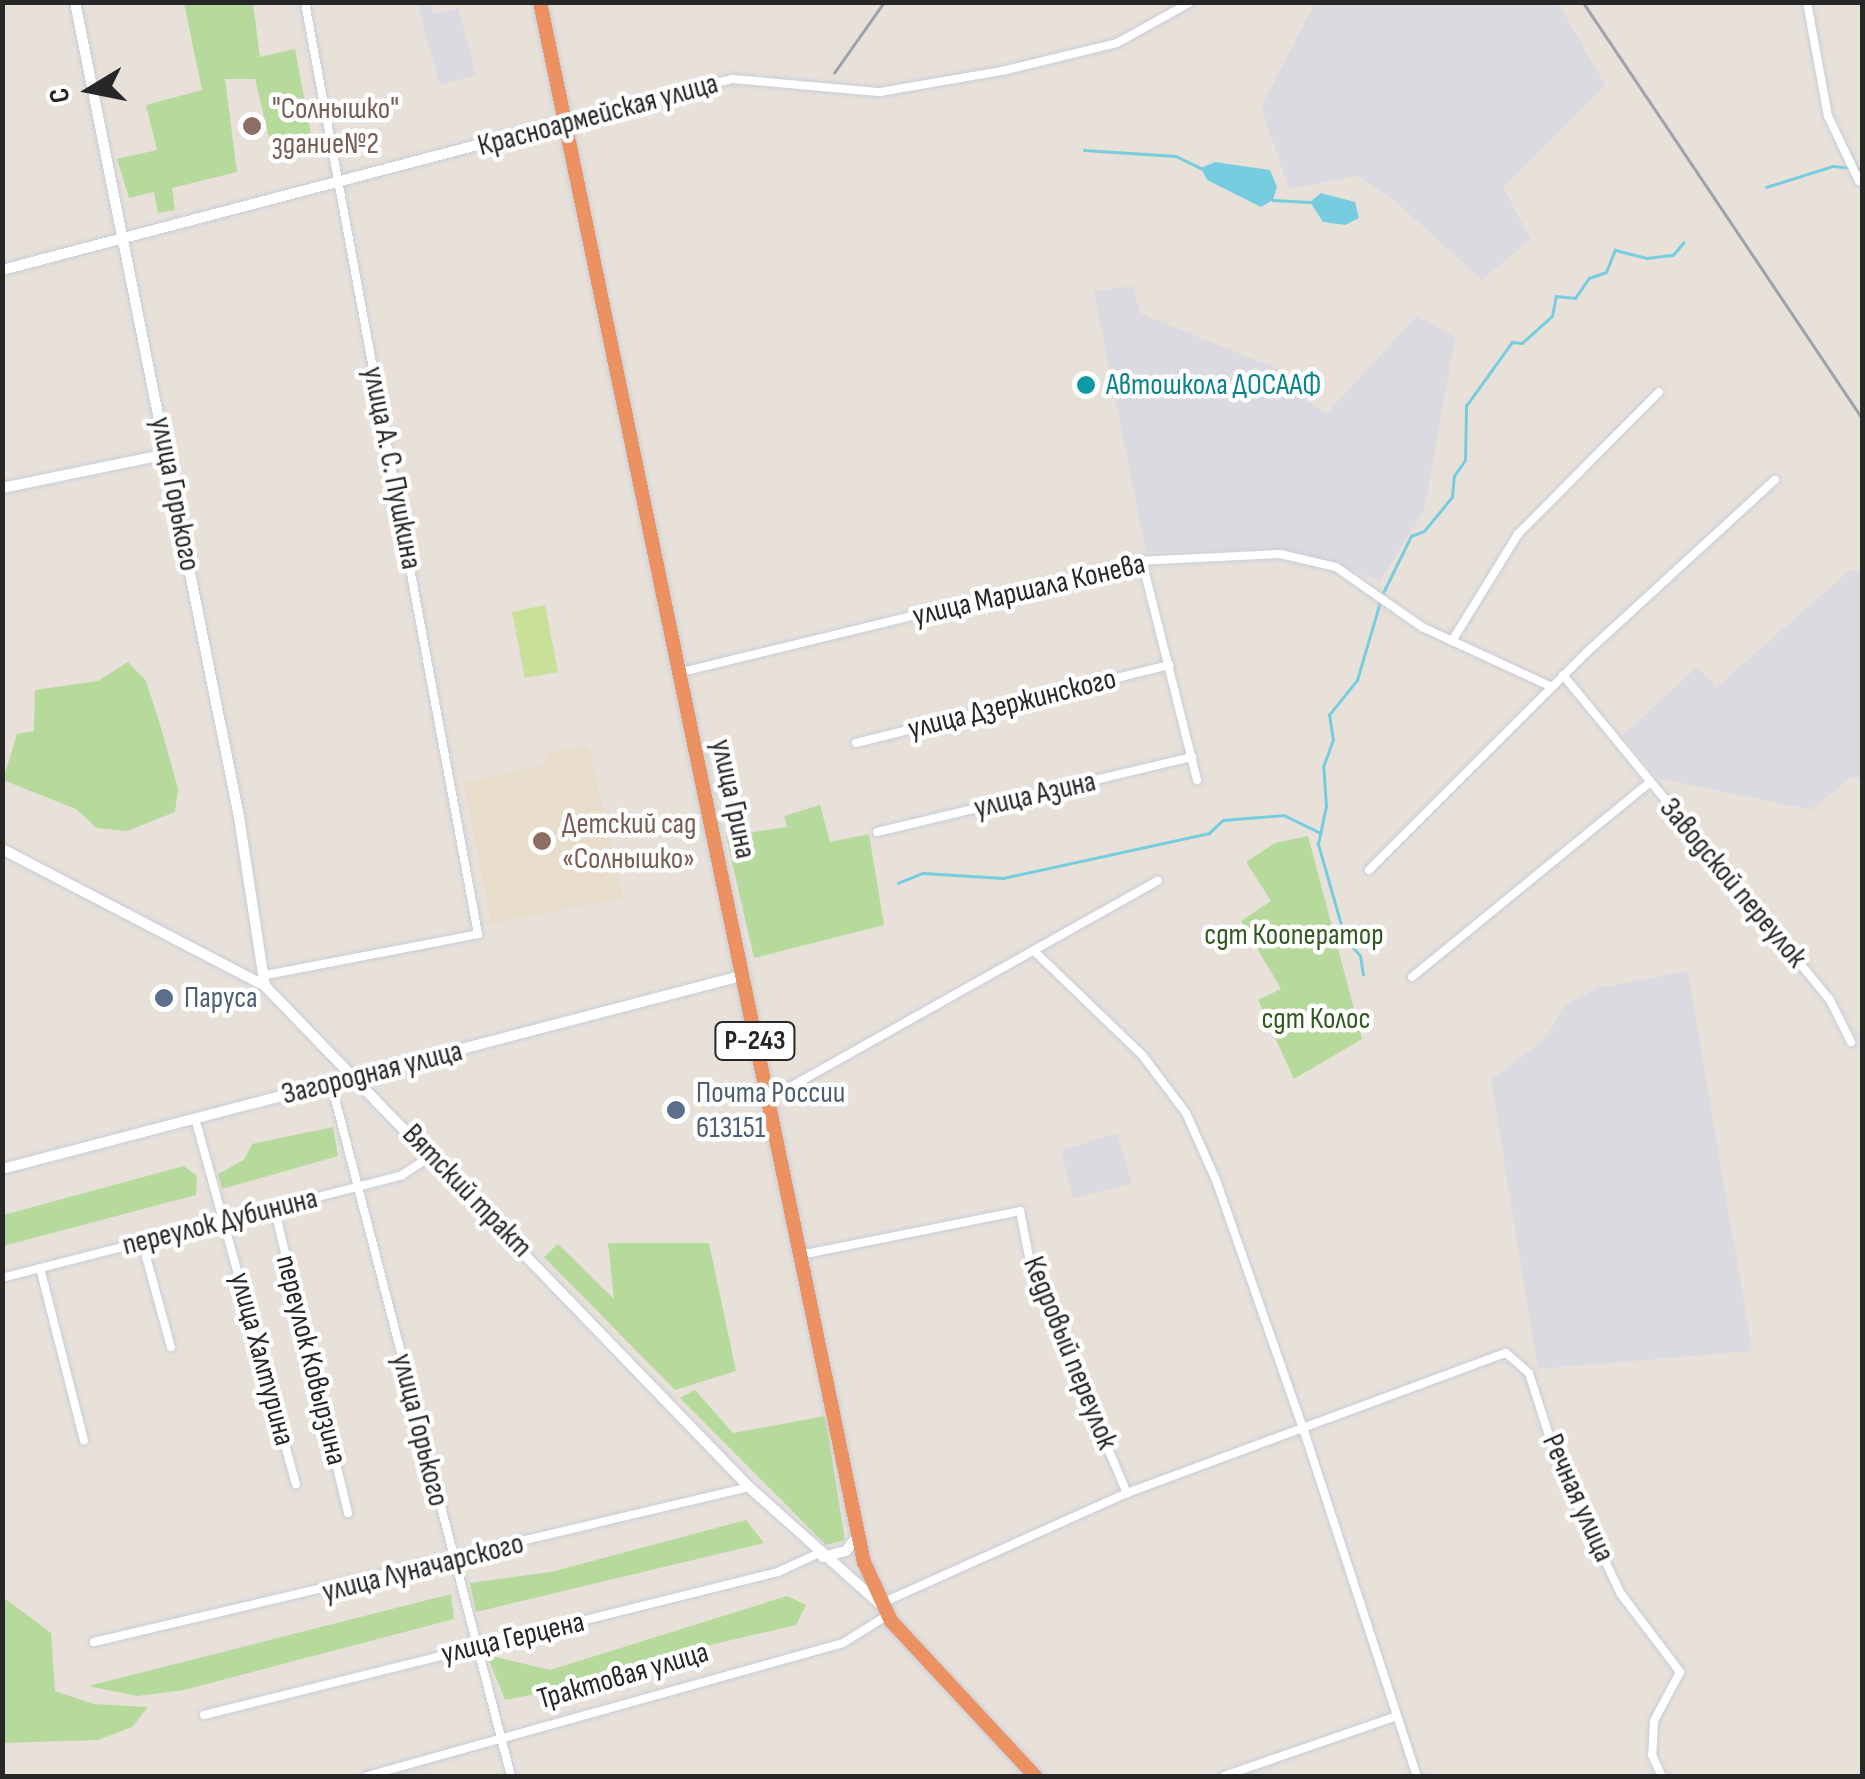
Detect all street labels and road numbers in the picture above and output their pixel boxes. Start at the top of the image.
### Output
street label: Красноармейская улица [474,66,722,164]
street label: улица А. С. Пушкина [355,364,429,572]
street label: улица Горького [142,414,208,574]
street label: улица Маршала Конева [909,546,1149,634]
street label: улица Дзержинского [904,661,1120,747]
street label: улица Грина [703,736,763,862]
street label: улица Азина [971,764,1099,826]
street label: Заводской переулок [1652,791,1814,975]
road number: Р-243 [712,1018,798,1064]
street label: Загородная улица [278,1033,466,1113]
street label: Вятский тракт [395,1117,539,1265]
street label: переулок Дубинина [119,1180,321,1264]
street label: переулок Ковырзина [268,1251,354,1469]
street label: Кедровый переулок [1015,1251,1125,1455]
street label: улица Халтурина [222,1268,302,1450]
street label: улица Горького [384,1350,456,1510]
street label: Речная улица [1534,1429,1622,1567]
street label: улица Луначарского [319,1526,527,1610]
street label: улица Герцена [438,1604,588,1672]
street label: Трактовая улица [533,1634,713,1718]

